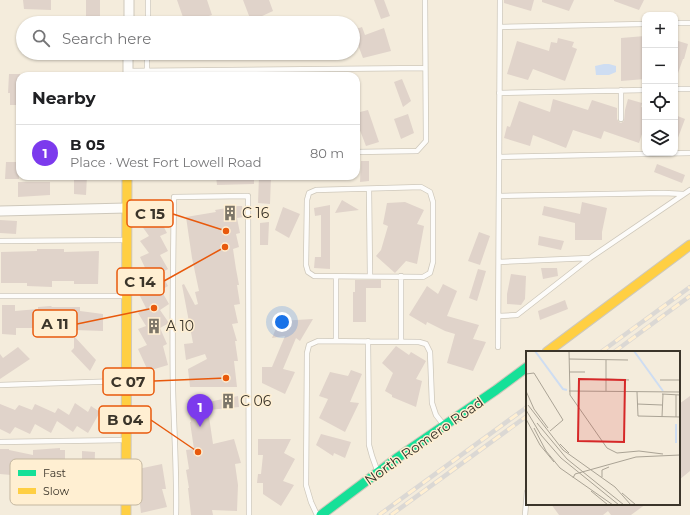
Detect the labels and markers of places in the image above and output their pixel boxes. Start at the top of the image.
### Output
callout: C 15 [127,200,173,227]
building icon: C 16 [221,204,239,222]
place label: C 16 [242,204,270,222]
callout: C 14 [117,268,164,295]
callout: A 11 [33,310,77,337]
building icon: A 10 [145,317,163,335]
place label: A 10 [166,317,194,335]
callout: C 07 [103,368,154,395]
building icon: C 06 [219,392,237,410]
place label: C 06 [240,392,272,410]
pin: 1 [187,394,213,427]
callout: B 04 [99,406,151,433]

